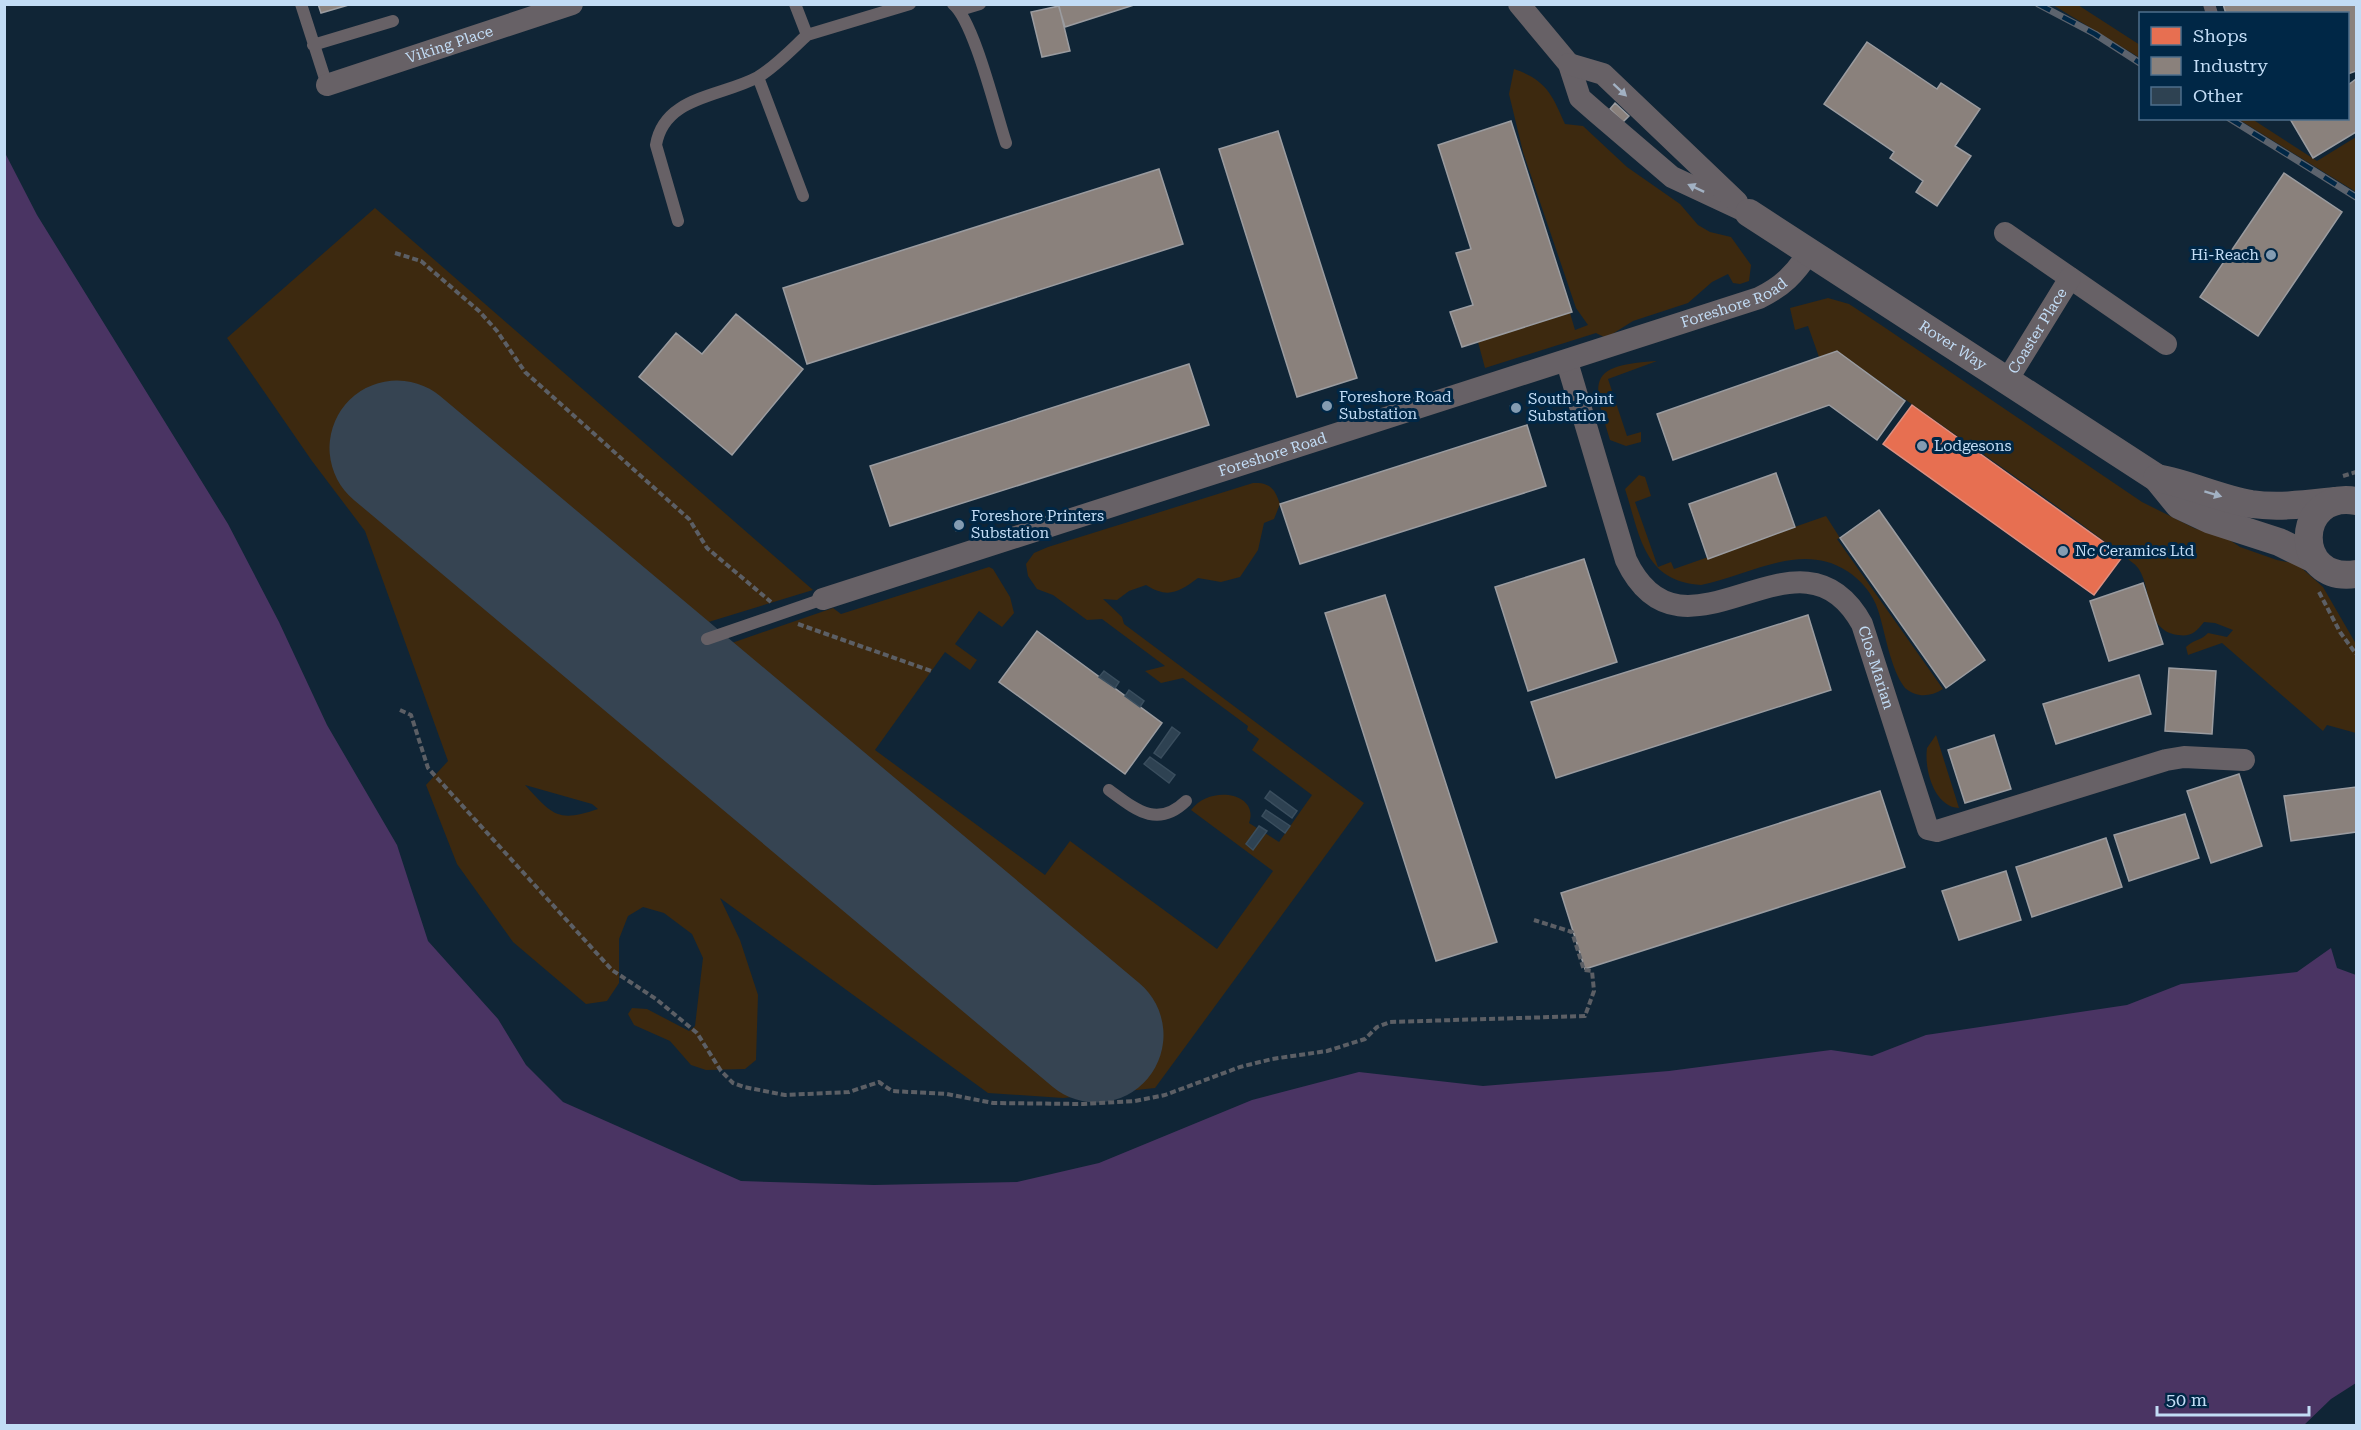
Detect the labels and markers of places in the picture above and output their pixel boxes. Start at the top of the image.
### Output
place label: Hi-Reach [2191,246,2259,264]
marker: Hi-Reach [2264,248,2278,262]
place label: Foreshore Road Substation [1339,388,1452,423]
place label: South Point Substation [1528,390,1614,425]
marker: Foreshore Road Substation [1320,399,1334,413]
marker: South Point Substation [1509,401,1523,415]
place label: Lodgesons [1934,437,2012,455]
marker: Lodgesons [1915,439,1929,453]
place label: Foreshore Printers Substation [971,507,1104,542]
marker: Foreshore Printers Substation [952,518,966,532]
place label: Nc Ceramics Ltd [2075,542,2195,560]
marker: Nc Ceramics Ltd [2056,544,2070,558]

